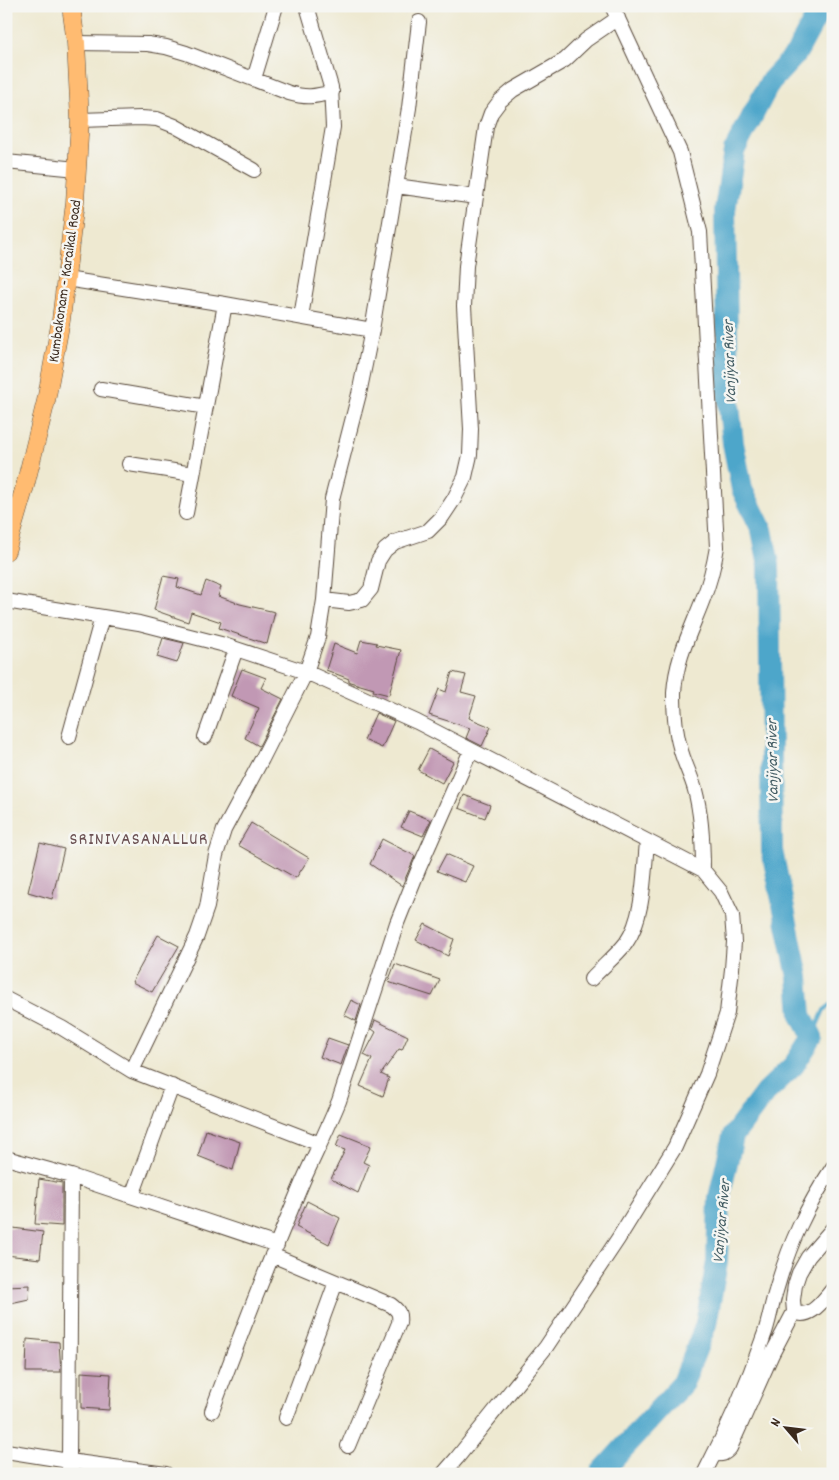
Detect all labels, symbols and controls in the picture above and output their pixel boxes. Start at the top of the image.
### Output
street label: Kumbakonam - Karaikal Road [44,199,88,364]
water label: Vanjiyar River [717,318,743,404]
water label: Vanjiyar River [761,717,786,803]
district label: SRINIVASANALLUR [70,828,208,853]
water label: Vanjiyar River [707,1176,738,1264]
north arrow [762,1402,812,1452]
text: N [766,1415,787,1431]

